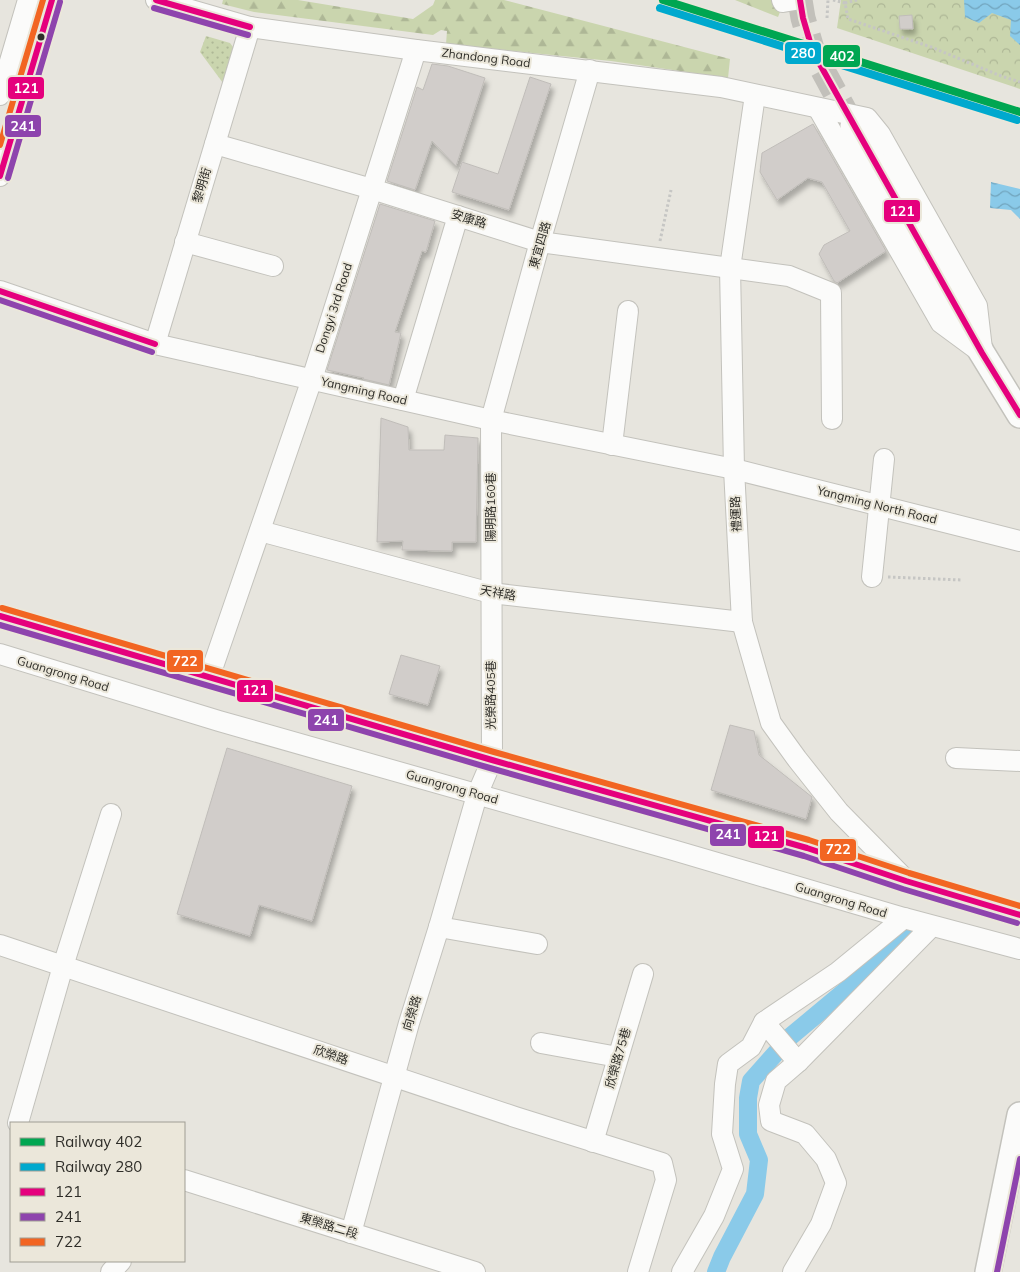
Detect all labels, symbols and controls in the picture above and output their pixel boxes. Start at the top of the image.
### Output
unlabelled marker [36,32,46,42]
line badge: 280 [784,41,822,65]
text: 280 [790,44,816,62]
line badge: 402 [822,44,861,68]
street label: Zhandong Road [441,45,531,70]
text: 402 [829,47,855,65]
line badge: 121 [7,76,45,100]
text: 121 [13,79,39,97]
line badge: 241 [4,114,42,138]
text: 241 [10,117,36,135]
street label: 黎明街 [189,165,214,204]
line badge: 121 [883,199,921,223]
text: 121 [889,202,915,220]
street label: 安康路 [450,206,489,231]
street label: 東宜四路 [526,220,553,270]
street label: Dongyi 3rd Road [312,261,355,355]
street label: Yangming Road [319,373,409,408]
street label: 陽明路160巷 [483,472,498,542]
street label: Yangming North Road [815,482,939,527]
street label: 禮運路 [727,496,744,532]
street label: 天祥路 [479,582,517,603]
line badge: 722 [166,649,204,673]
street label: Guangrong Road [15,652,111,695]
text: 722 [172,652,198,670]
street label: 光榮路405巷 [483,660,498,730]
line badge: 121 [236,679,274,703]
text: 121 [242,681,268,699]
line badge: 241 [307,708,345,732]
text: 241 [313,711,339,729]
street label: Guangrong Road [404,766,500,807]
line badge: 241 [709,823,747,847]
text: 241 [715,825,741,843]
line badge: 121 [747,825,785,849]
text: 121 [753,827,779,845]
line badge: 722 [819,838,857,862]
text: 722 [825,840,851,858]
street label: Guangrong Road [793,878,889,921]
street label: 向榮路 [399,993,424,1032]
street label: 欣榮路75巷 [602,1026,633,1090]
street label: 欣榮路 [312,1042,351,1067]
legend [10,1122,185,1262]
text: Railway 402 [55,1132,142,1151]
text: Railway 280 [55,1157,142,1176]
text: 121 [55,1182,82,1201]
text: 241 [55,1207,82,1226]
street label: 東榮路二段 [298,1210,360,1241]
text: 722 [55,1232,82,1251]

